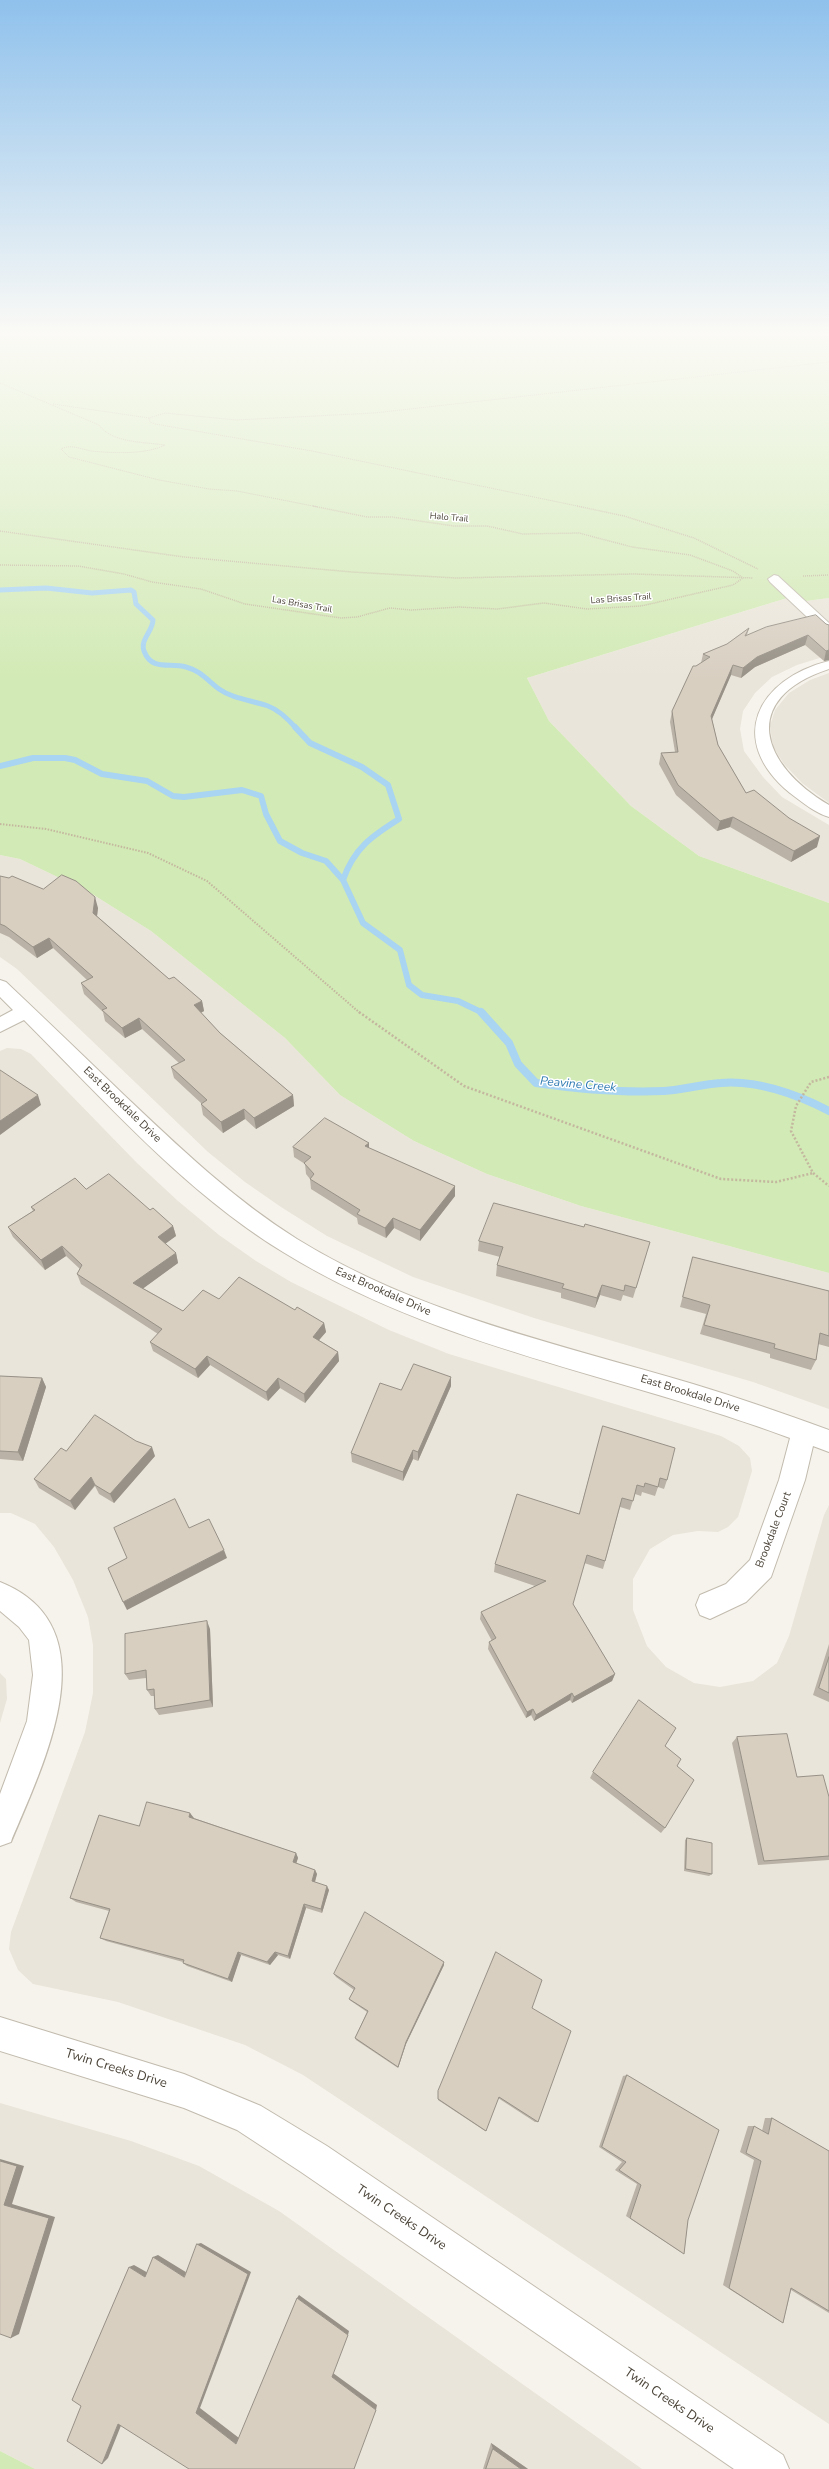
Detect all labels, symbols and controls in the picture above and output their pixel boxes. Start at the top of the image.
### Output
street label: Halo Trail [429,511,469,525]
street label: Las Brisas Trail [590,591,652,607]
street label: Las Brisas Trail [271,594,333,616]
street label: East Brookdale Drive [80,1064,164,1146]
water label: Peavine Creek [539,1075,617,1095]
street label: East Brookdale Drive [333,1265,433,1319]
street label: East Brookdale Drive [639,1373,741,1415]
street label: Brookdale Court [753,1490,795,1570]
street label: Twin Creeks Drive [63,2046,169,2092]
street label: Twin Creeks Drive [353,2182,449,2254]
street label: Twin Creeks Drive [621,2365,717,2437]

